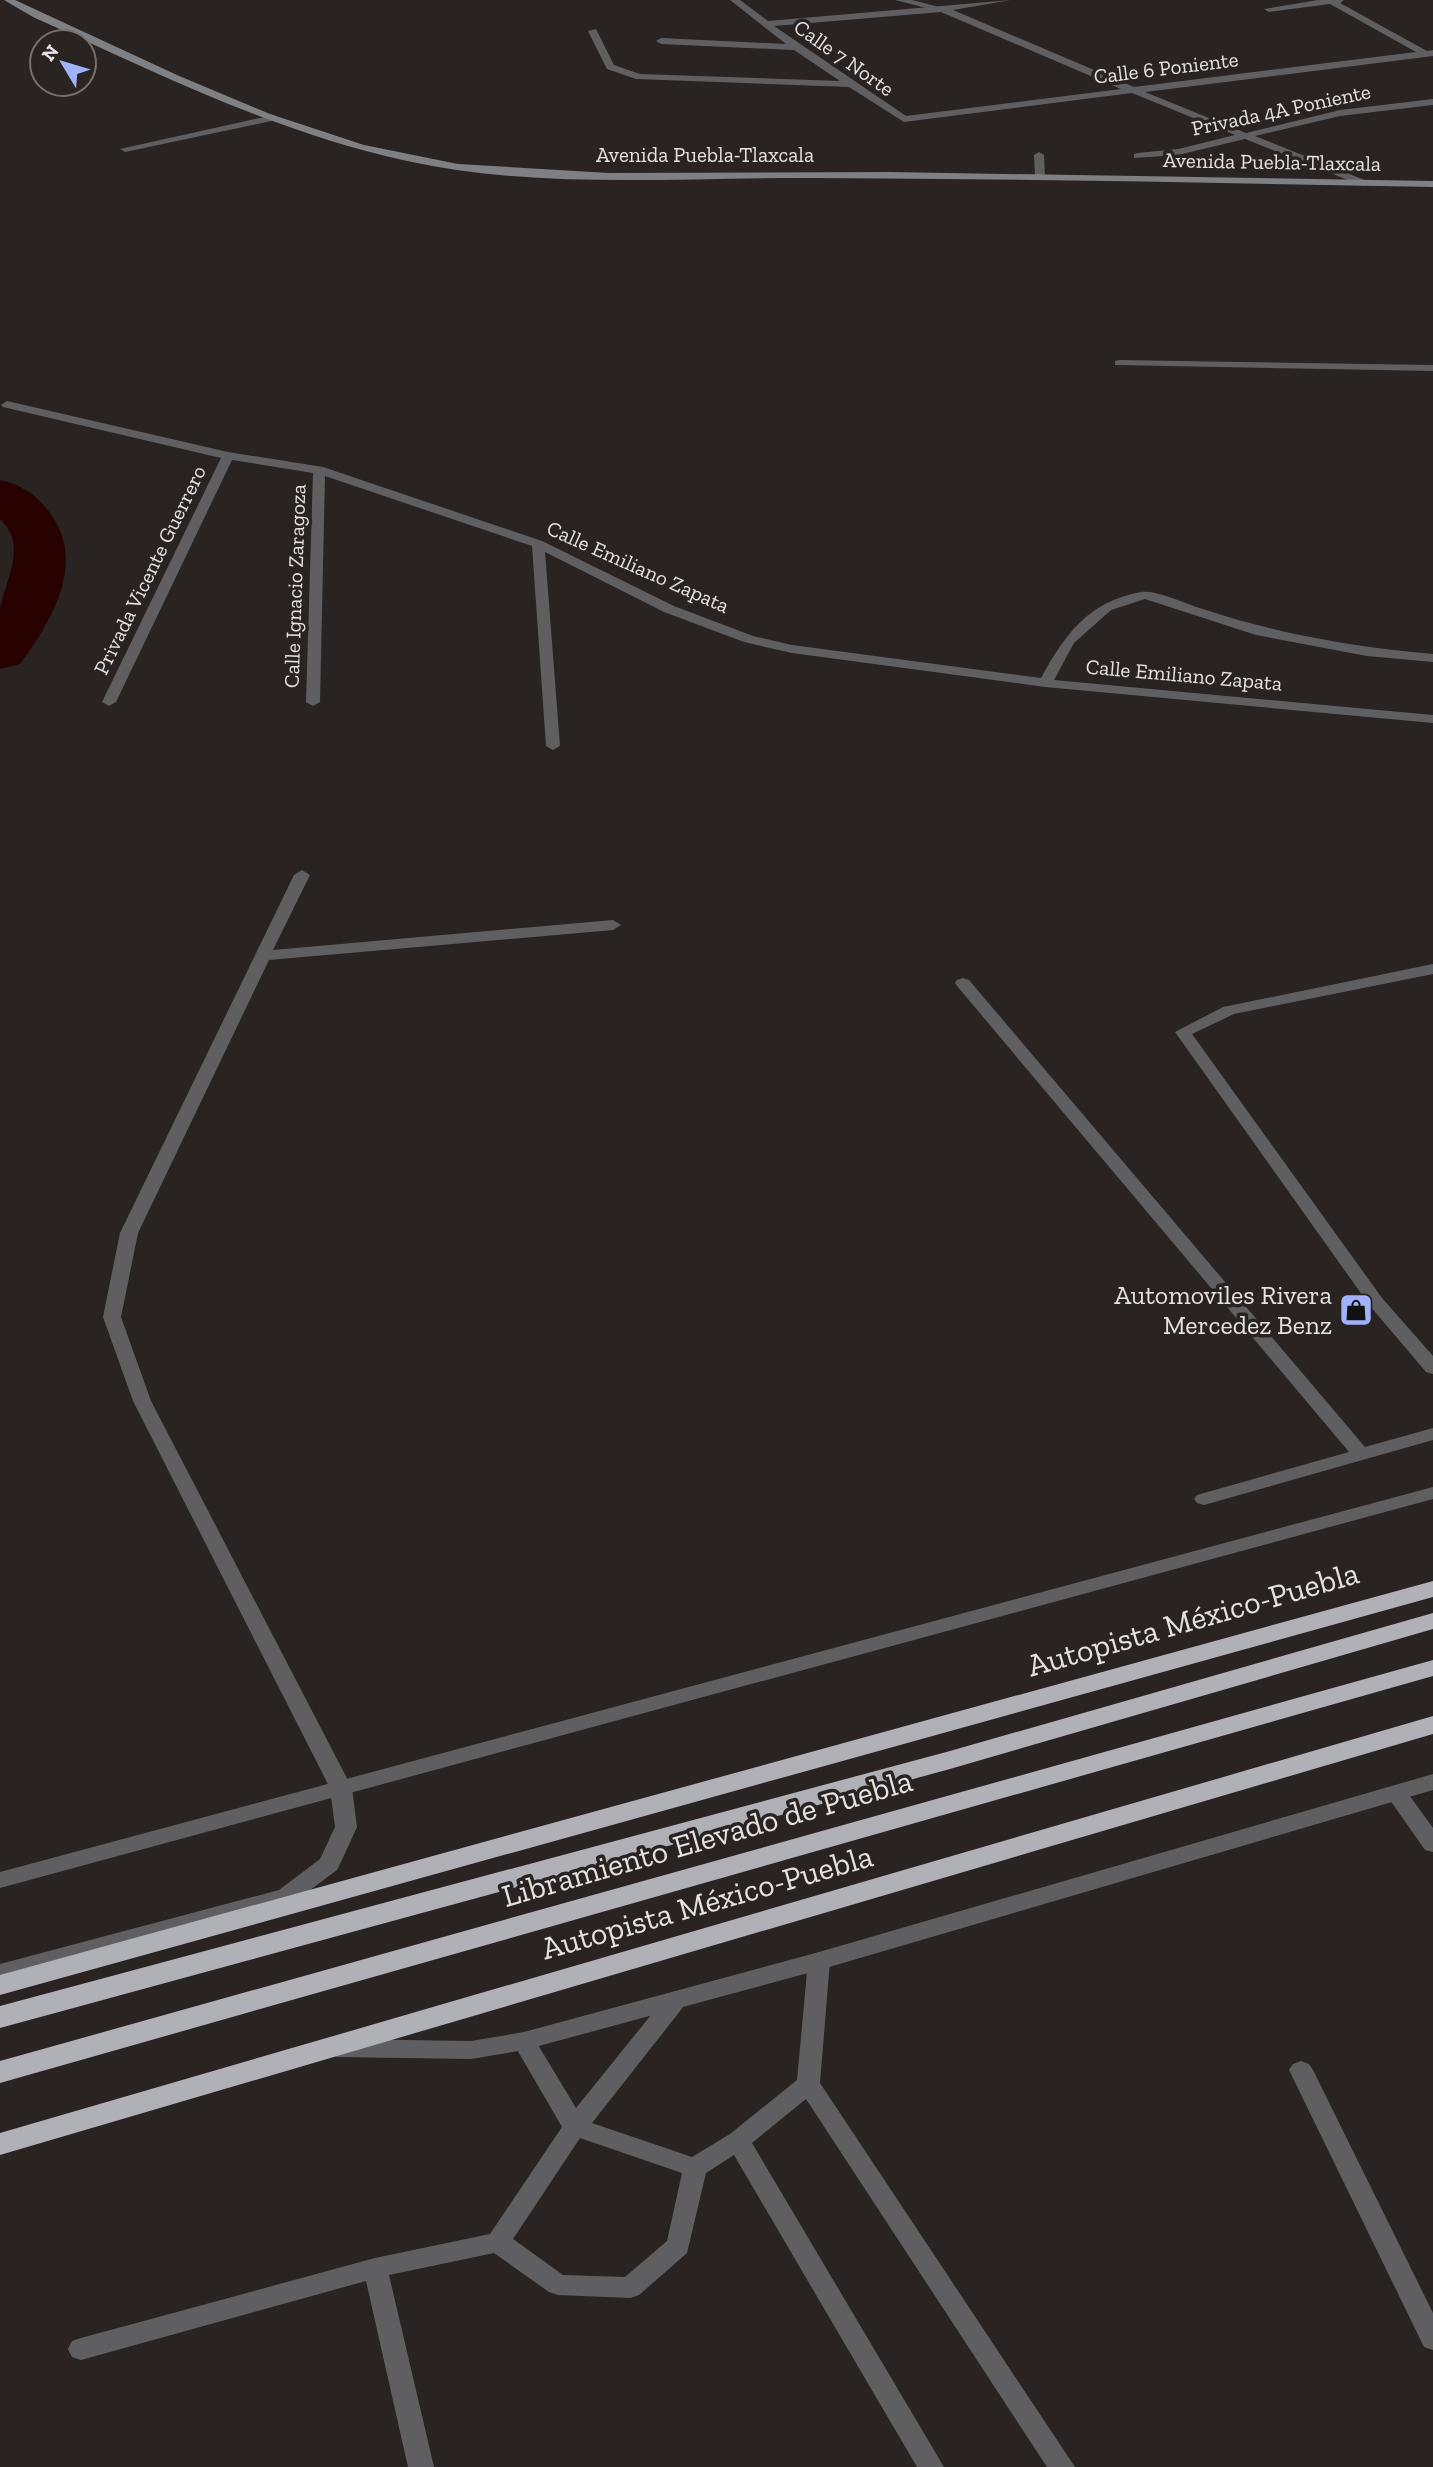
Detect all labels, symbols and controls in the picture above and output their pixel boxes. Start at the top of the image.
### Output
street label: Calle 7 Norte [789,14,899,101]
north arrow [28,28,98,98]
text: N [36,40,64,66]
street label: Calle 6 Poniente [1092,46,1240,89]
street label: Privada 4A Poniente [1189,78,1373,141]
street label: Avenida Puebla-Tlaxcala [596,142,814,167]
street label: Avenida Puebla-Tlaxcala [1163,147,1381,176]
street label: Privada Vicente Guerrero [88,461,211,678]
street label: Calle Ignacio Zaragoza [278,484,311,688]
street label: Calle Emiliano Zapata [543,515,733,618]
street label: Calle Emiliano Zapata [1085,653,1283,696]
place label: Automoviles Rivera Mercedez Benz [1114,1279,1332,1341]
shop icon: Automoviles Rivera Mercedez Benz [1337,1291,1375,1329]
street label: Autopista México-Puebla [1023,1553,1363,1685]
street label: Libramiento Elevado de Puebla [498,1761,916,1915]
street label: Autopista México-Puebla [537,1836,877,1968]

